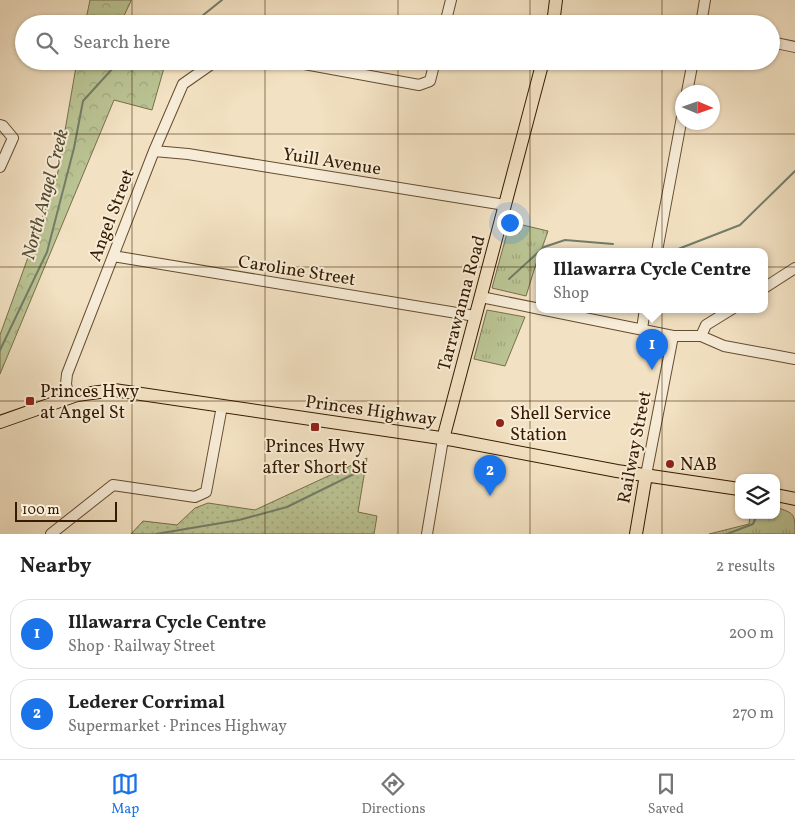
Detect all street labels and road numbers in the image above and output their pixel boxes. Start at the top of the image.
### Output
street label: Yuill Avenue [281,142,383,183]
street label: Angel Street [83,166,142,265]
street label: Tarrawanna Road [432,233,493,374]
street label: Caroline Street [236,250,357,293]
street label: Railway Street [612,389,659,506]
street label: Princes Highway [304,390,438,433]

